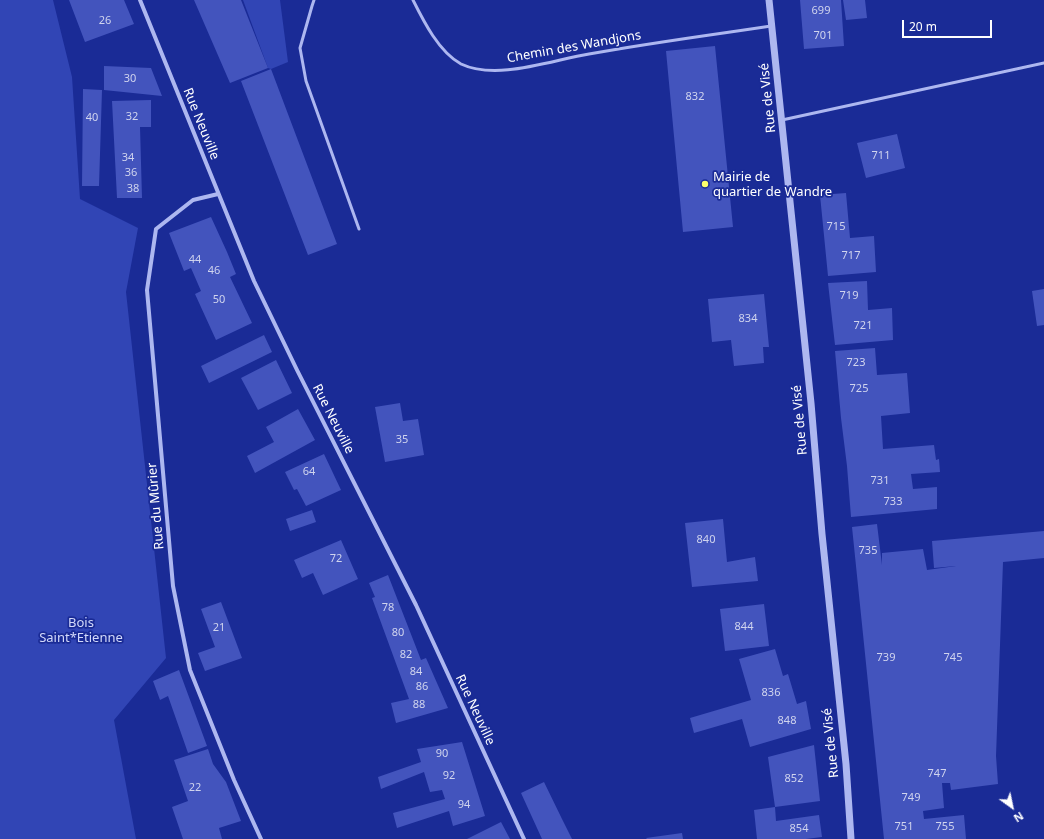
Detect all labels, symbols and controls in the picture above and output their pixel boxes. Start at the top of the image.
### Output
house number: 699 [812,4,830,18]
scale bar [904,12,994,38]
house number: 26 [99,14,111,28]
text: 20 m [909,18,937,35]
street label: Chemin des Wandjons [506,28,642,66]
house number: 701 [814,29,832,43]
street label: Rue de Visé [757,62,779,134]
house number: 30 [124,72,136,86]
street label: Rue Neuville [180,86,222,162]
house number: 832 [686,90,704,104]
house number: 32 [126,110,138,124]
house number: 40 [86,111,98,125]
house number: 711 [872,149,890,163]
house number: 34 [122,151,134,165]
house number: 36 [125,166,137,180]
place label: Mairie de quartier de Wandre [713,169,832,200]
marker: Mairie de quartier de Wandre [700,179,710,189]
house number: 38 [127,182,139,196]
house number: 715 [827,220,845,234]
house number: 717 [842,249,860,263]
house number: 44 [189,253,201,267]
house number: 46 [208,264,220,278]
house number: 719 [840,289,858,303]
house number: 50 [213,293,225,307]
house number: 834 [739,312,757,326]
house number: 721 [854,319,872,333]
house number: 723 [847,356,865,370]
street label: Rue Neuville [309,382,357,456]
house number: 725 [850,382,868,396]
street label: Rue de Visé [789,384,811,456]
house number: 35 [396,433,408,447]
street label: Rue du Mûrier [144,462,168,550]
house number: 64 [303,465,315,479]
house number: 731 [871,474,889,488]
house number: 733 [884,495,902,509]
house number: 840 [697,533,715,547]
house number: 735 [859,544,877,558]
house number: 72 [330,552,342,566]
house number: 78 [382,601,394,615]
park label: Bois Saint*Etienne [39,615,123,646]
house number: 844 [735,620,753,634]
house number: 21 [213,621,225,635]
house number: 80 [392,626,404,640]
house number: 82 [400,648,412,662]
house number: 739 [877,651,895,665]
house number: 745 [944,651,962,665]
house number: 84 [410,665,422,679]
street label: Rue Neuville [452,672,498,748]
house number: 86 [416,680,428,694]
house number: 836 [762,686,780,700]
house number: 88 [413,698,425,712]
street label: Rue de Visé [820,707,842,779]
house number: 848 [778,714,796,728]
house number: 90 [436,747,448,761]
house number: 747 [928,767,946,781]
house number: 92 [443,769,455,783]
house number: 852 [785,772,803,786]
house number: 22 [189,781,201,795]
north arrow [992,787,1032,827]
house number: 749 [902,791,920,805]
house number: 94 [458,798,470,812]
text: N [1011,809,1027,826]
house number: 751 [895,820,913,834]
house number: 755 [936,820,954,834]
house number: 854 [790,822,808,836]

